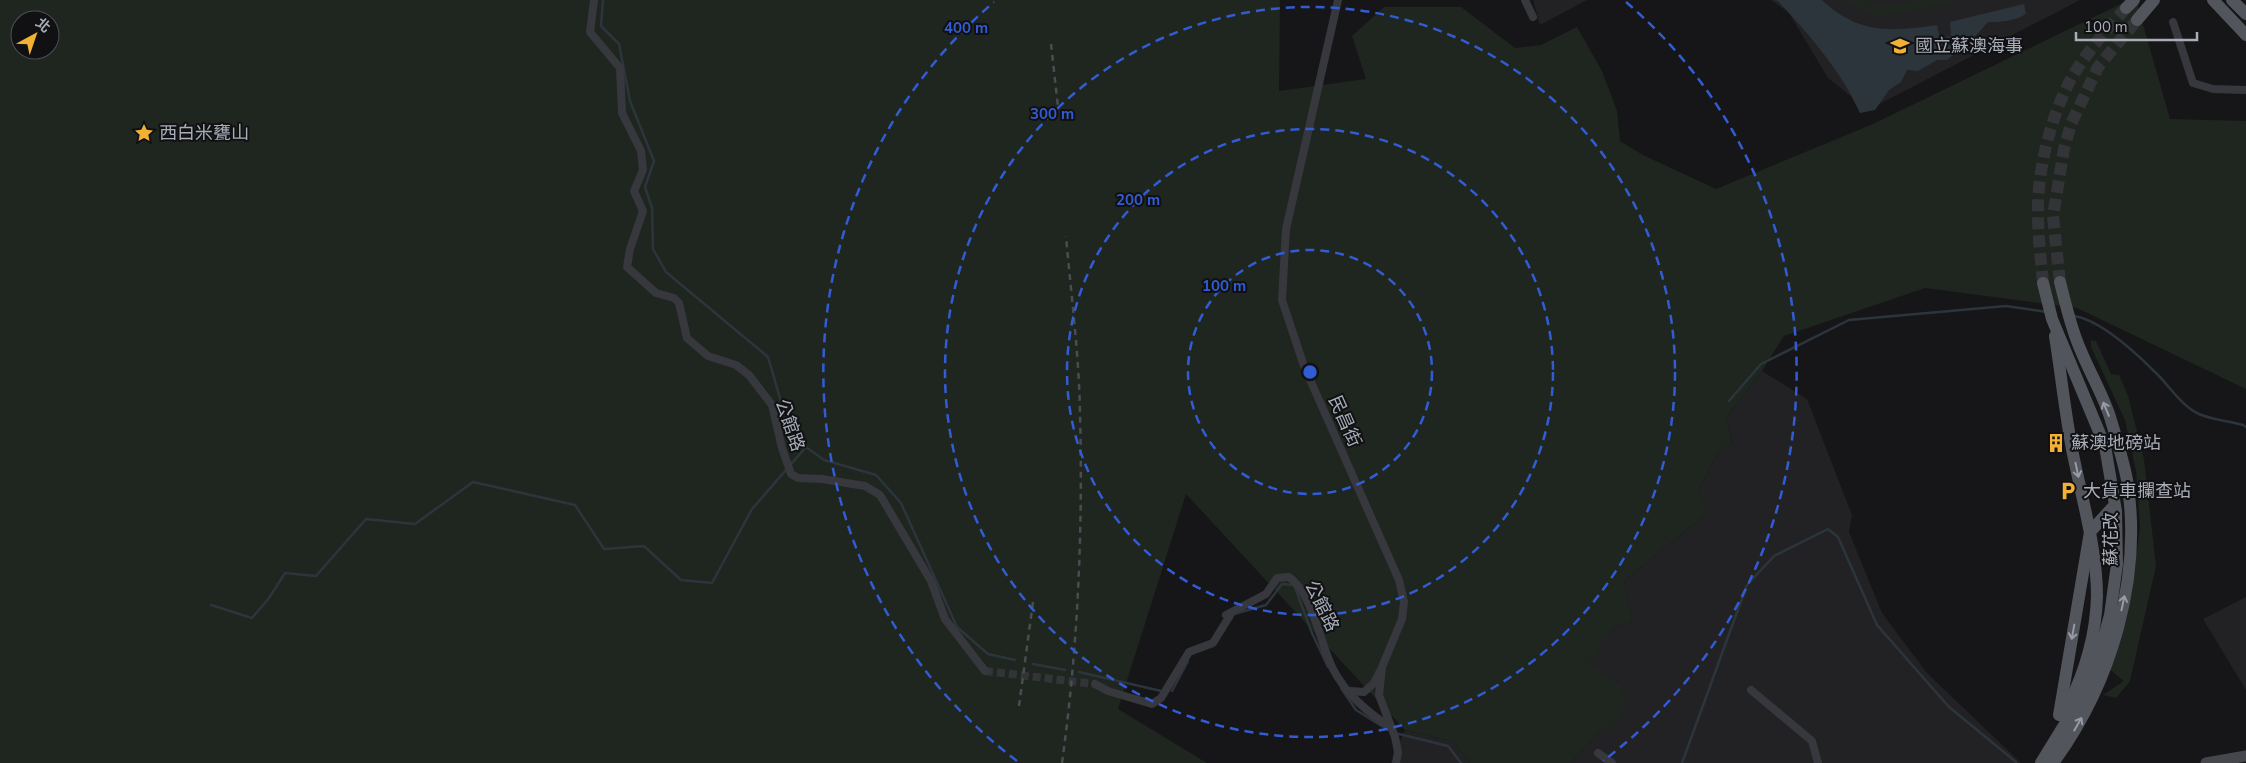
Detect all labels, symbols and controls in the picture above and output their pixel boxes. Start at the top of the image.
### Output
north arrow [10,10,60,60]
scale bar [2076,10,2197,42]
text: 北 [32,14,55,37]
text: 100 m [2084,17,2128,37]
text: 400 m [944,18,988,38]
place label: 國立蘇澳海事 [1915,34,2023,58]
school or university icon: 國立蘇澳海事 [1889,35,1911,57]
text: 300 m [1030,104,1074,124]
place label: 西白米甕山 [159,121,249,145]
place icon: 西白米甕山 [133,122,155,144]
text: 200 m [1116,190,1160,210]
text: 100 m [1202,276,1246,296]
centre of rings [1301,363,1319,381]
street label: 民昌街 [1323,391,1367,451]
street label: 公館路 [770,396,810,454]
one-way arrow [2101,402,2111,417]
place label: 蘇澳地磅站 [2071,431,2161,455]
building icon: 蘇澳地磅站 [2045,432,2067,454]
one-way arrow [2073,462,2082,478]
place label: 大貨車攔查站 [2083,479,2191,503]
parking icon: 大貨車攔查站 [2057,480,2079,502]
street label: 蘇花改 [2099,512,2123,566]
street label: 公館路 [1299,576,1345,636]
one-way arrow [2119,595,2128,611]
one-way arrow [2067,623,2077,639]
one-way arrow [2074,717,2084,732]

